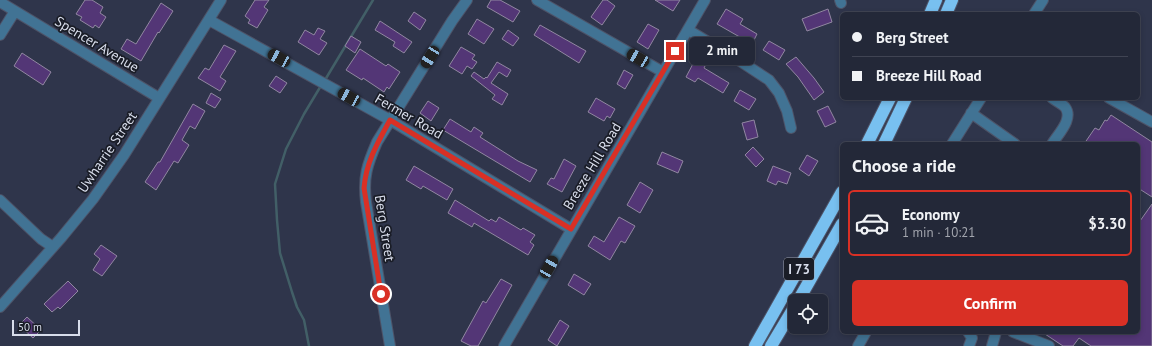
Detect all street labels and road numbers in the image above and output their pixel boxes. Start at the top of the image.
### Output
street label: Spencer Avenue [52,12,142,76]
street label: Fermer Road [372,89,446,143]
street label: Uwharrie Street [73,108,141,196]
street label: Breeze Hill Road [559,119,625,213]
street label: Berg Street [371,193,399,263]
road number: I 73 [784,258,814,280]

